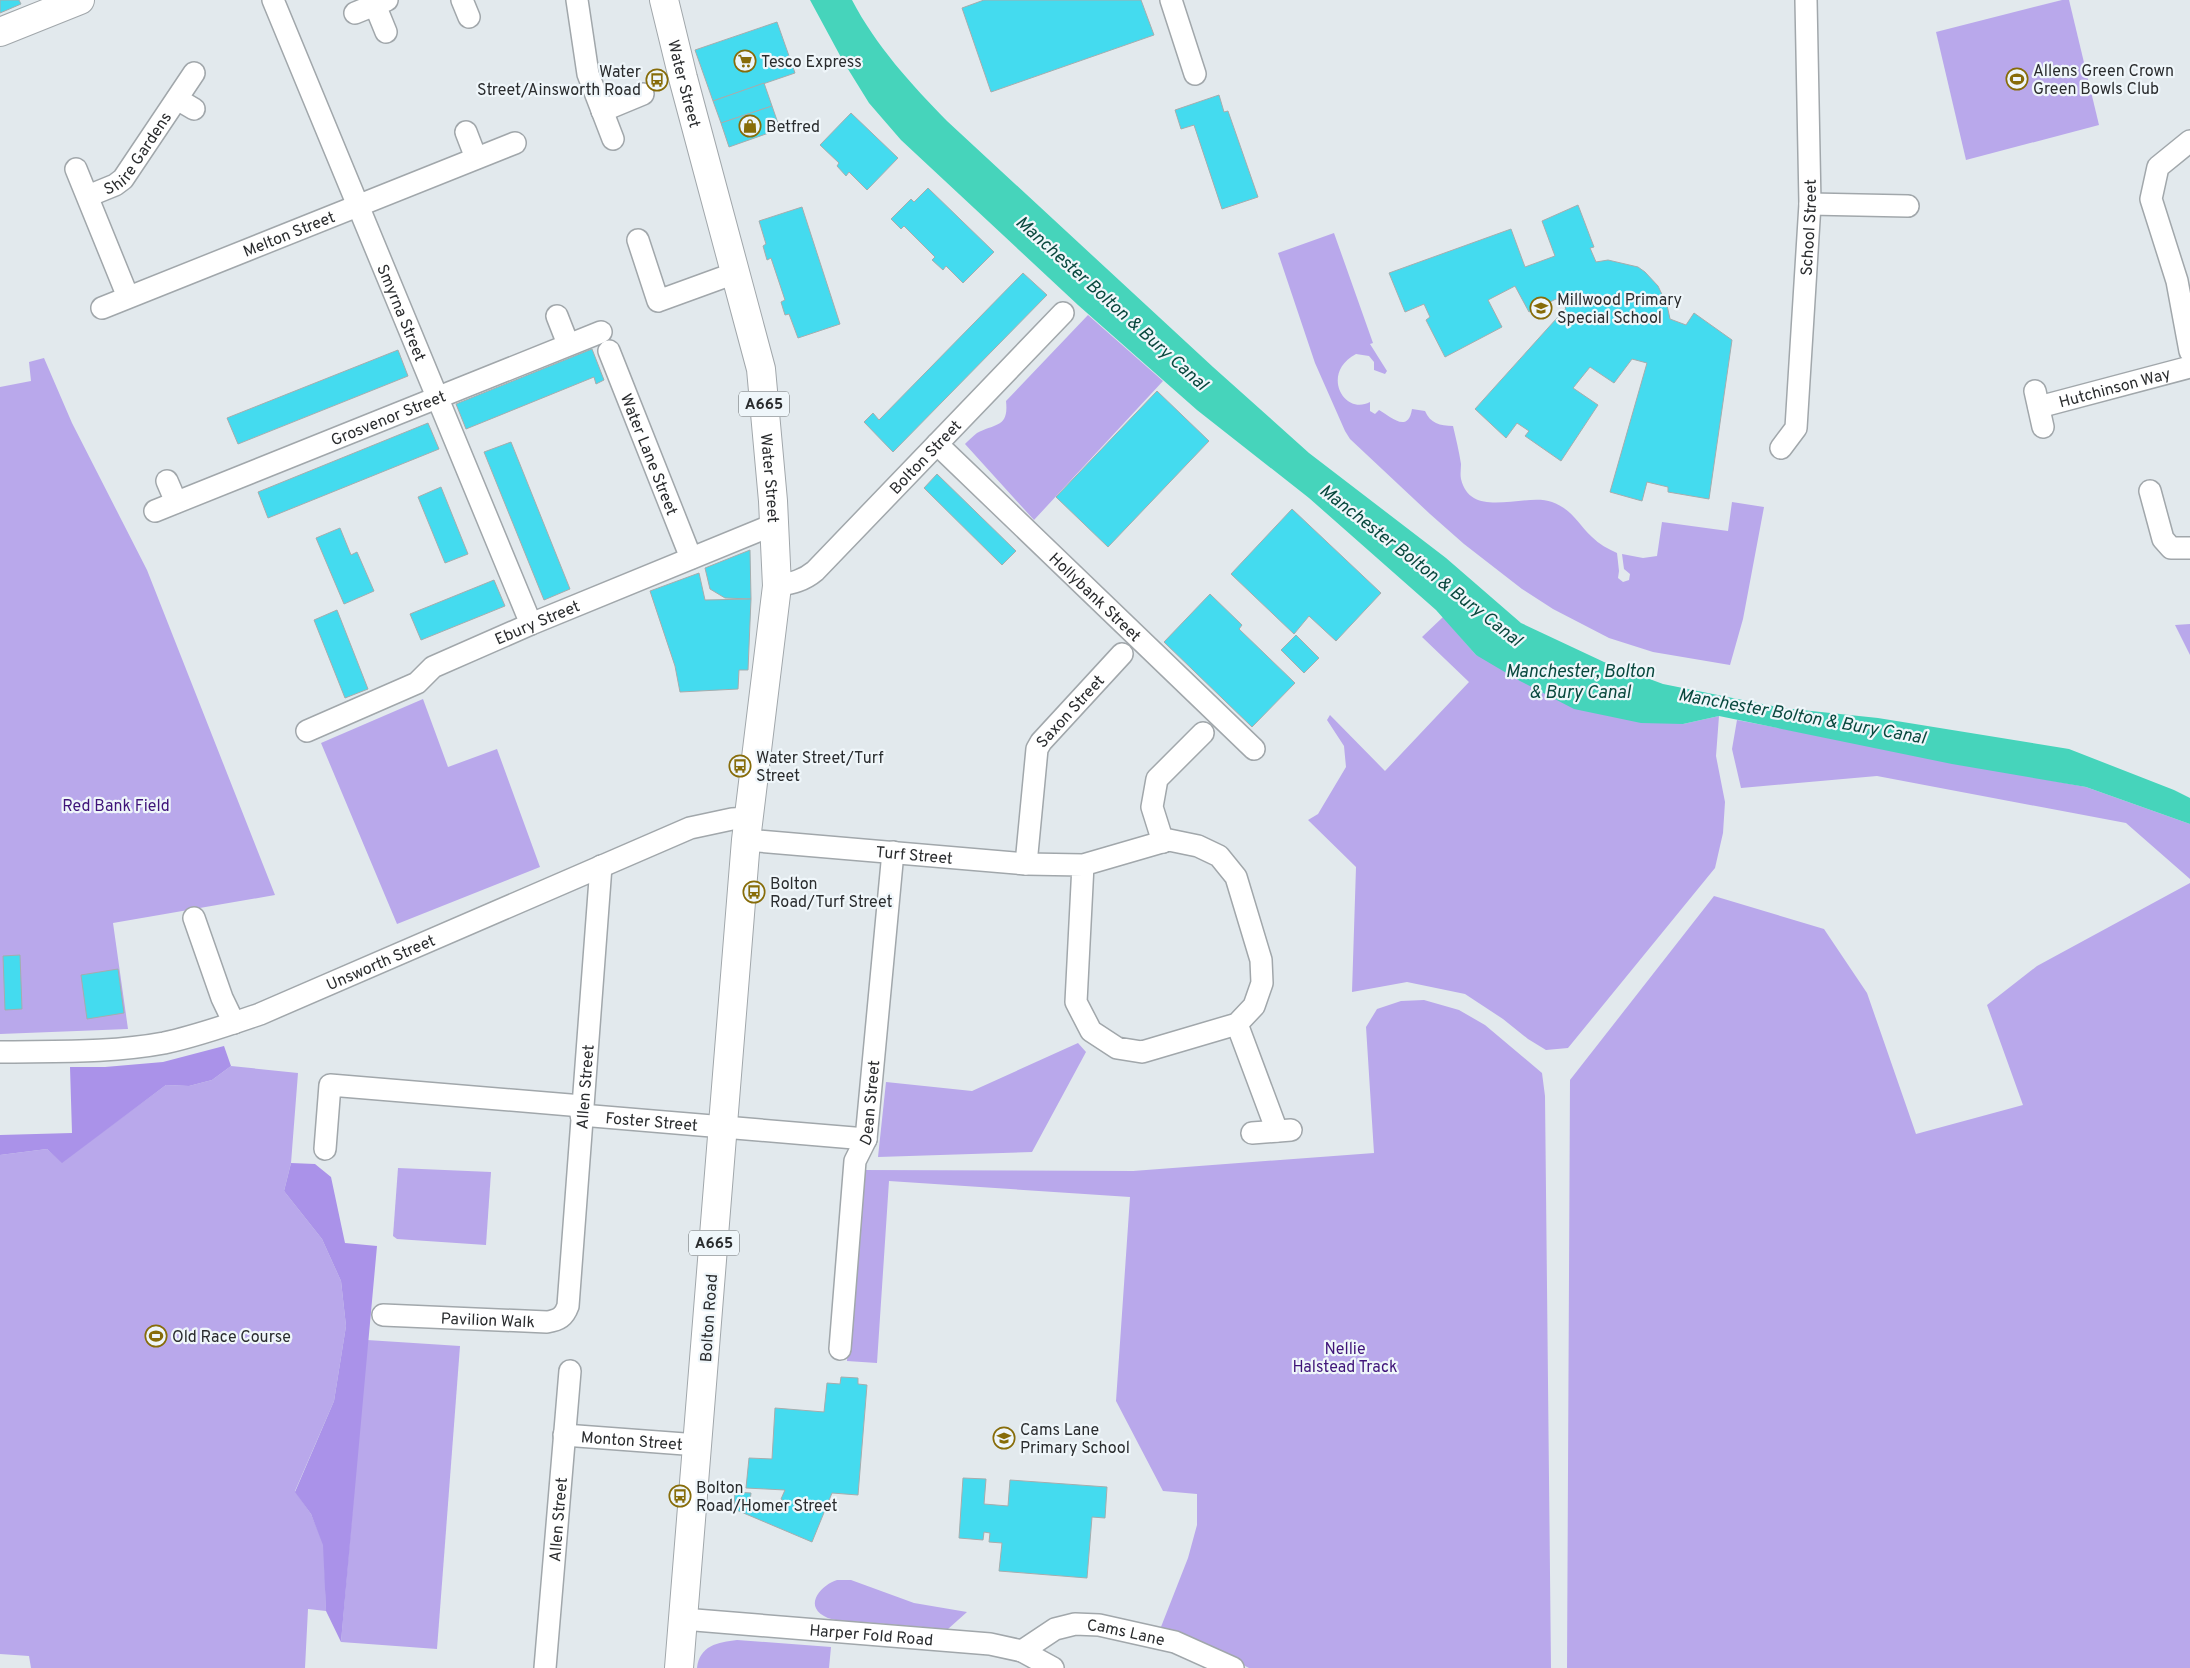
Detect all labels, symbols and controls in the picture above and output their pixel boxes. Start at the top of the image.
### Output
street label: Water Street [662,38,704,130]
supermarket icon: Tesco Express [733,49,757,73]
place label: Tesco Express [761,53,862,73]
place label: Allens Green Crown Green Bowls Club [2033,62,2174,100]
place label: Water Street/Ainsworth Road [477,63,641,101]
sports icon: Allens Green Crown Green Bowls Club [2005,67,2029,91]
bus stop icon: Water Street/Ainsworth Road [645,68,669,92]
street label: Shire Gardens [101,109,177,200]
shop icon: Betfred [738,114,762,138]
place label: Betfred [766,118,820,138]
street label: School Street [1798,179,1822,276]
street label: Melton Street [240,208,338,263]
water label: Manchester Bolton & Bury Canal [1010,212,1213,398]
street label: Smyrna Street [371,262,429,365]
place label: Millwood Primary Special School [1557,291,1682,329]
school or university icon: Millwood Primary Special School [1529,296,1553,320]
street label: Hutchinson Way [2057,365,2173,413]
street label: Grosvenor Street [328,387,449,451]
street label: Water Lane Street [615,391,681,519]
road number: A665 [739,392,789,416]
street label: Bolton Street [886,417,967,499]
street label: Water Street [755,432,782,523]
water label: Manchester Bolton & Bury Canal [1314,480,1527,653]
street label: Hollybank Street [1044,549,1144,647]
street label: Ebury Street [492,597,583,651]
water label: Manchester, Bolton & Bury Canal [1506,661,1655,705]
street label: Saxon Street [1033,672,1110,753]
water label: Manchester Bolton & Bury Canal [1676,684,1929,751]
place label: Water Street/Turf Street [756,749,884,787]
bus stop icon: Water Street/Turf Street [728,754,752,778]
park label: Red Bank Field [62,797,170,817]
street label: Turf Street [875,843,954,870]
place label: Bolton Road/Turf Street [770,875,893,913]
bus stop icon: Bolton Road/Turf Street [742,880,766,904]
street label: Unsworth Street [324,931,439,996]
street label: Allen Street [573,1044,600,1130]
street label: Dean Street [856,1059,885,1149]
street label: Foster Street [605,1109,699,1137]
road number: A665 [689,1230,739,1256]
street label: Bolton Road [697,1273,723,1363]
street label: Pavilion Walk [440,1309,535,1333]
sports icon: Old Race Course [144,1324,168,1348]
place label: Old Race Course [172,1328,291,1348]
park label: Nellie Halstead Track [1293,1340,1397,1378]
place label: Cams Lane Primary School [1020,1421,1130,1459]
school or university icon: Cams Lane Primary School [992,1426,1016,1450]
street label: Monton Street [580,1428,683,1456]
street label: Allen Street [546,1477,573,1563]
place label: Bolton Road/Homer Street [696,1479,837,1517]
bus stop icon: Bolton Road/Homer Street [668,1484,692,1508]
street label: Cams Lane [1087,1617,1166,1651]
street label: Harper Fold Road [808,1621,934,1651]

